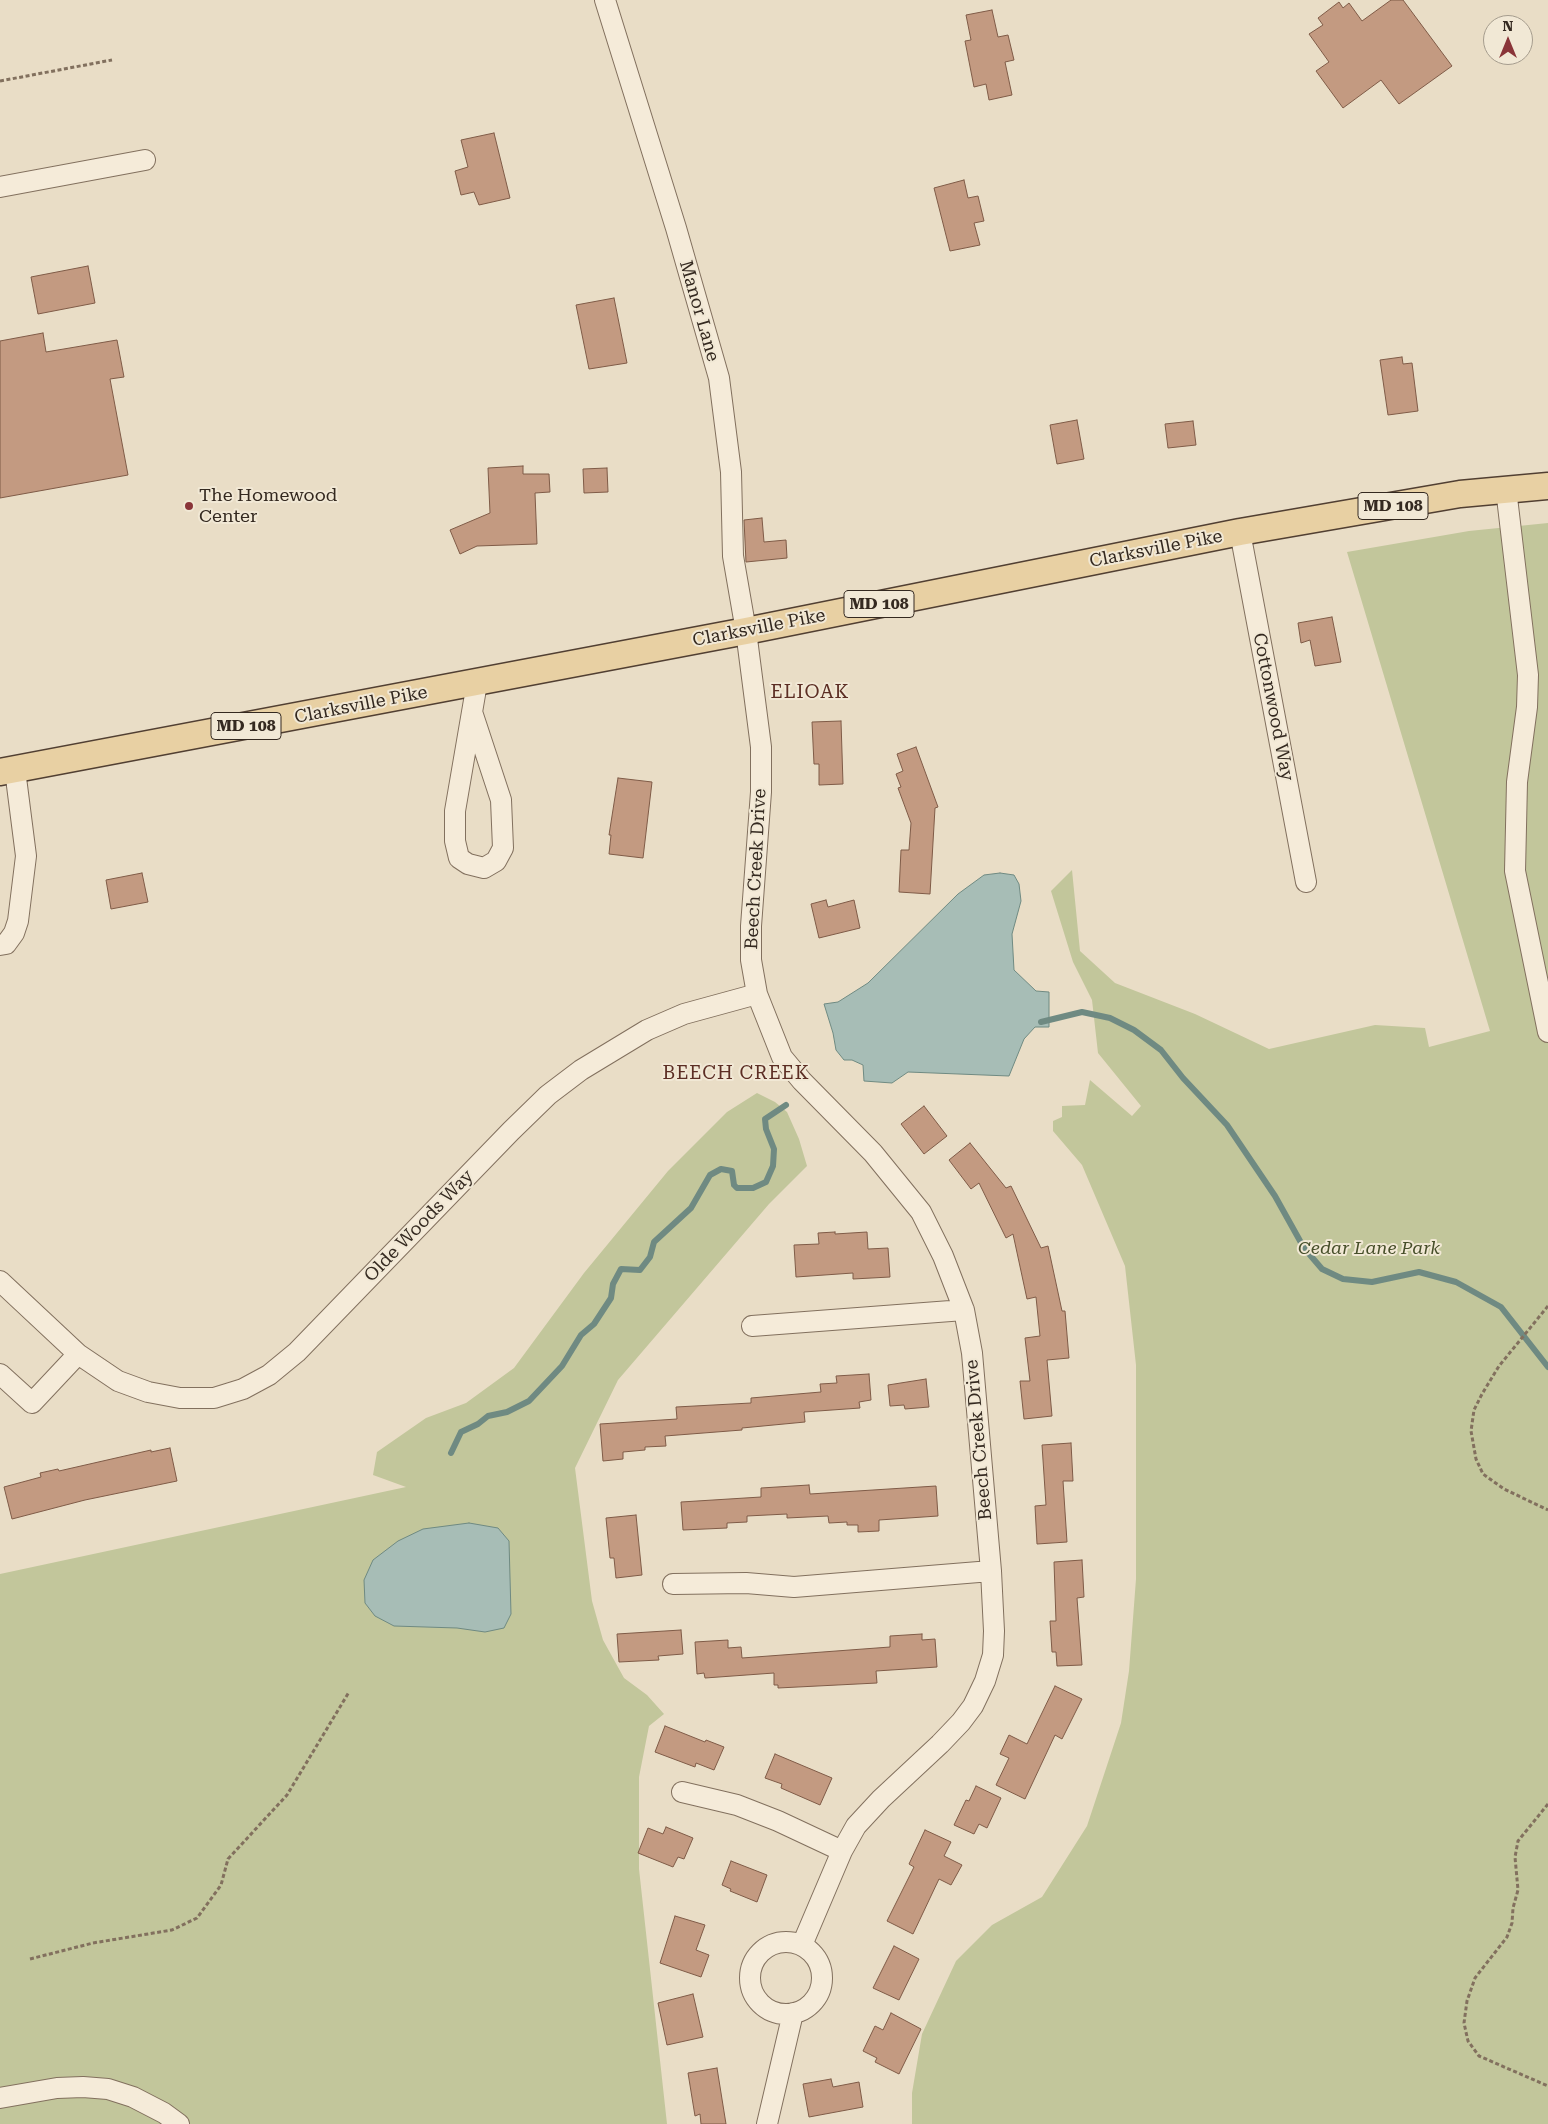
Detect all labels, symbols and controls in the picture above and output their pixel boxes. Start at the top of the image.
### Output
north arrow [1483,15,1533,65]
text: N [1503,18,1513,34]
street label: Manor Lane [674,258,724,364]
place label: The Homewood Center [199,485,337,528]
road number: MD 108 [1358,492,1428,520]
marker: The Homewood Center [183,500,195,512]
street label: Clarksville Pike [1088,526,1224,572]
road number: MD 108 [844,590,914,618]
street label: Clarksville Pike [691,605,827,651]
street label: Cottonwood Way [1248,631,1298,783]
district label: ELIOAK [770,681,850,703]
street label: Clarksville Pike [293,682,429,728]
road number: MD 108 [211,712,281,739]
street label: Beech Creek Drive [741,788,771,950]
district label: BEECH CREEK [661,1062,811,1084]
street label: Olde Woods Way [360,1165,478,1287]
park label: Cedar Lane Park [1298,1238,1440,1260]
street label: Beech Creek Drive [961,1359,997,1521]

